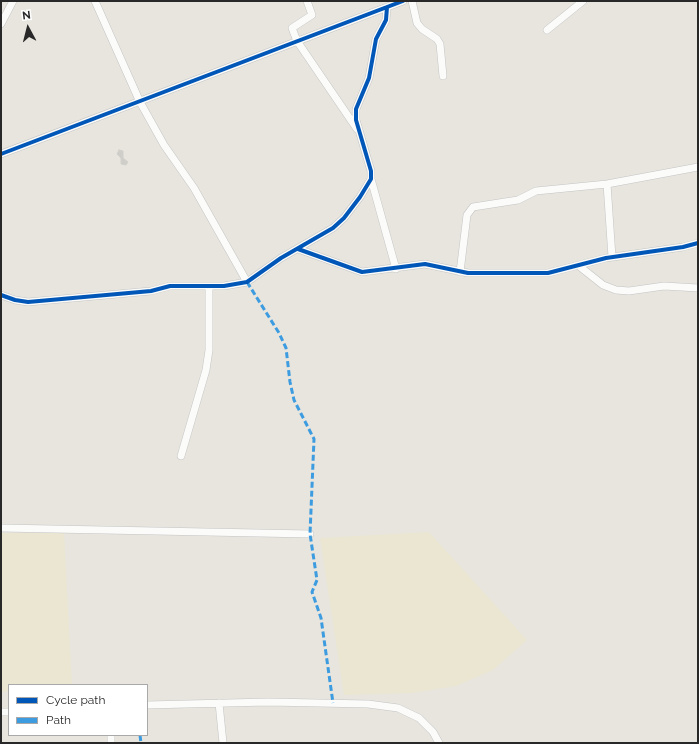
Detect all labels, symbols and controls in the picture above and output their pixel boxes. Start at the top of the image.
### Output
north arrow [8,8,48,48]
text: N [22,9,31,23]
legend [8,684,148,736]
text: Cycle path [46,693,105,707]
text: Path [46,713,71,727]

